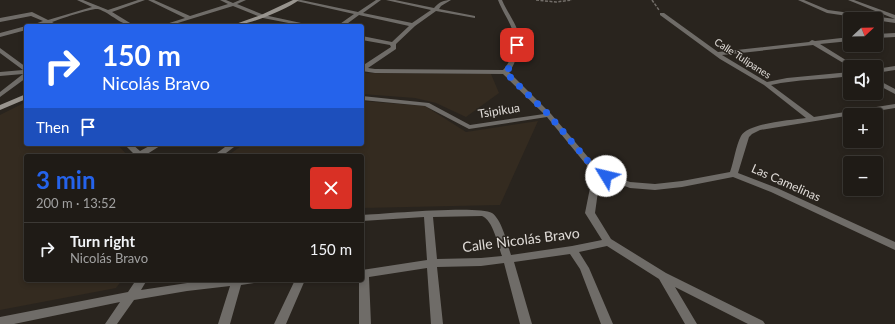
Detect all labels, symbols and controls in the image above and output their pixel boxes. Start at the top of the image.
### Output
north arrow [843,12,883,52]
map controls [843,12,883,196]
pin [500,28,534,62]
icon: arrive [506,34,528,56]
street label: Calle Tulipanes [713,35,773,81]
text: 150 m [102,38,181,72]
icon: right [36,40,88,92]
button: sound [843,60,883,100]
text: Nicolás Bravo [102,72,210,94]
street label: Tsipikua [477,100,521,121]
button: + [843,108,883,148]
icon: arrive [77,116,99,138]
text: Then [36,118,69,136]
position arrow [585,155,627,197]
button: − [843,156,883,196]
street label: Las Camelinas [749,161,823,204]
text: 3 min [36,165,96,194]
button: close [310,167,352,209]
text: 200 m · 13:52 [36,195,116,211]
street label: Calle Nicolás Bravo [461,224,581,255]
text: Turn right [70,232,135,250]
icon: right [36,238,58,260]
text: 150 m [310,240,352,258]
text: Nicolás Bravo [70,250,148,266]

